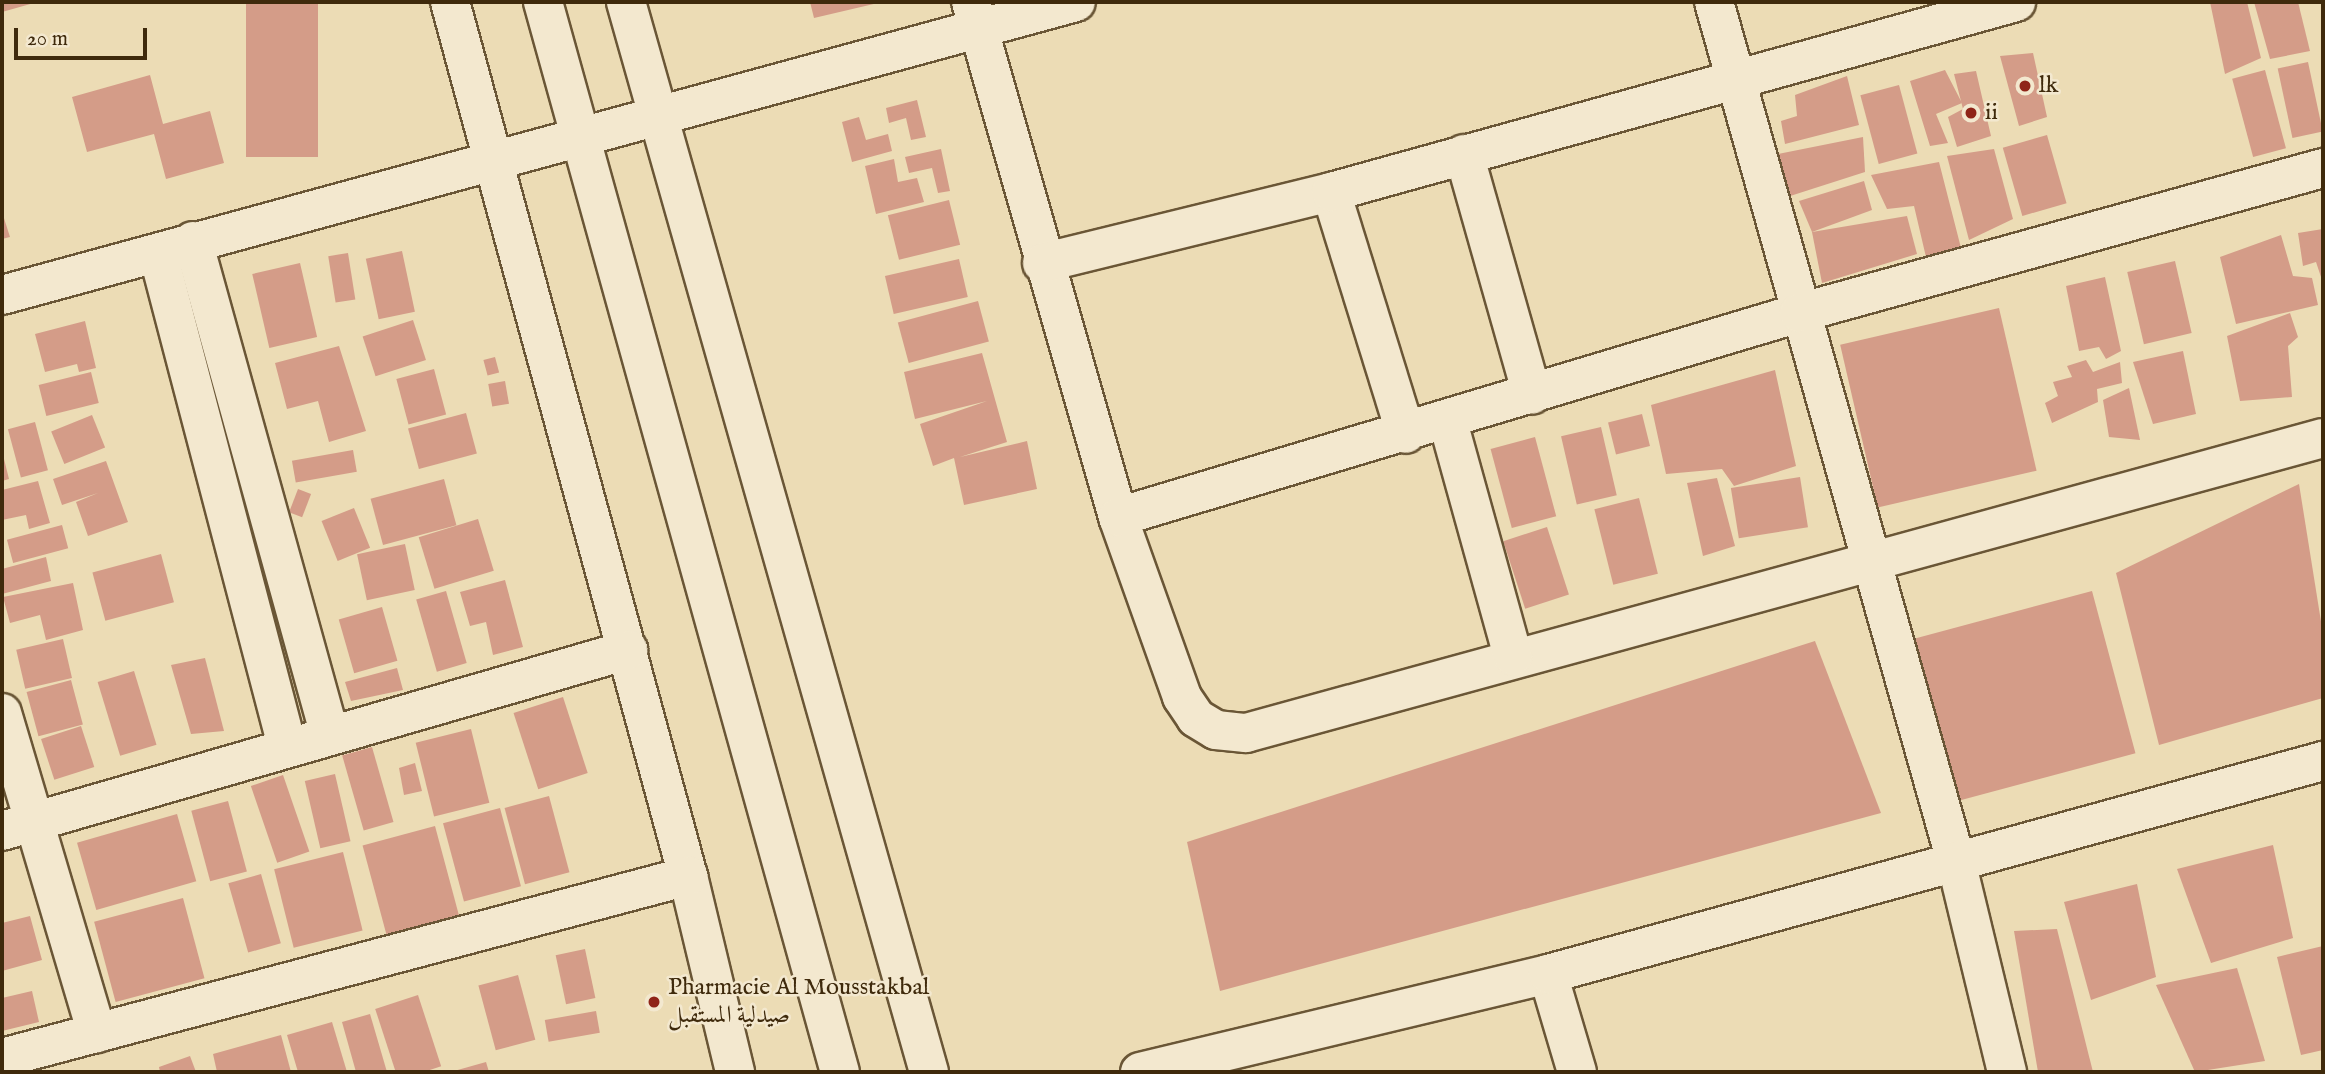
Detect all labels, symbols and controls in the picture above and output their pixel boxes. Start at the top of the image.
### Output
scale bar [18,14,150,58]
text: 20 m [27,26,68,53]
place label: lk [2039,72,2058,100]
marker: lk [2017,78,2033,94]
place label: ii [1985,99,1998,127]
marker: ii [1963,105,1979,121]
place label: Pharmacie Al Mousstakbal صيدلية المستقبل [668,974,929,1030]
marker: Pharmacie Al Mousstakbal صيدلية المستقبل [646,994,662,1010]

